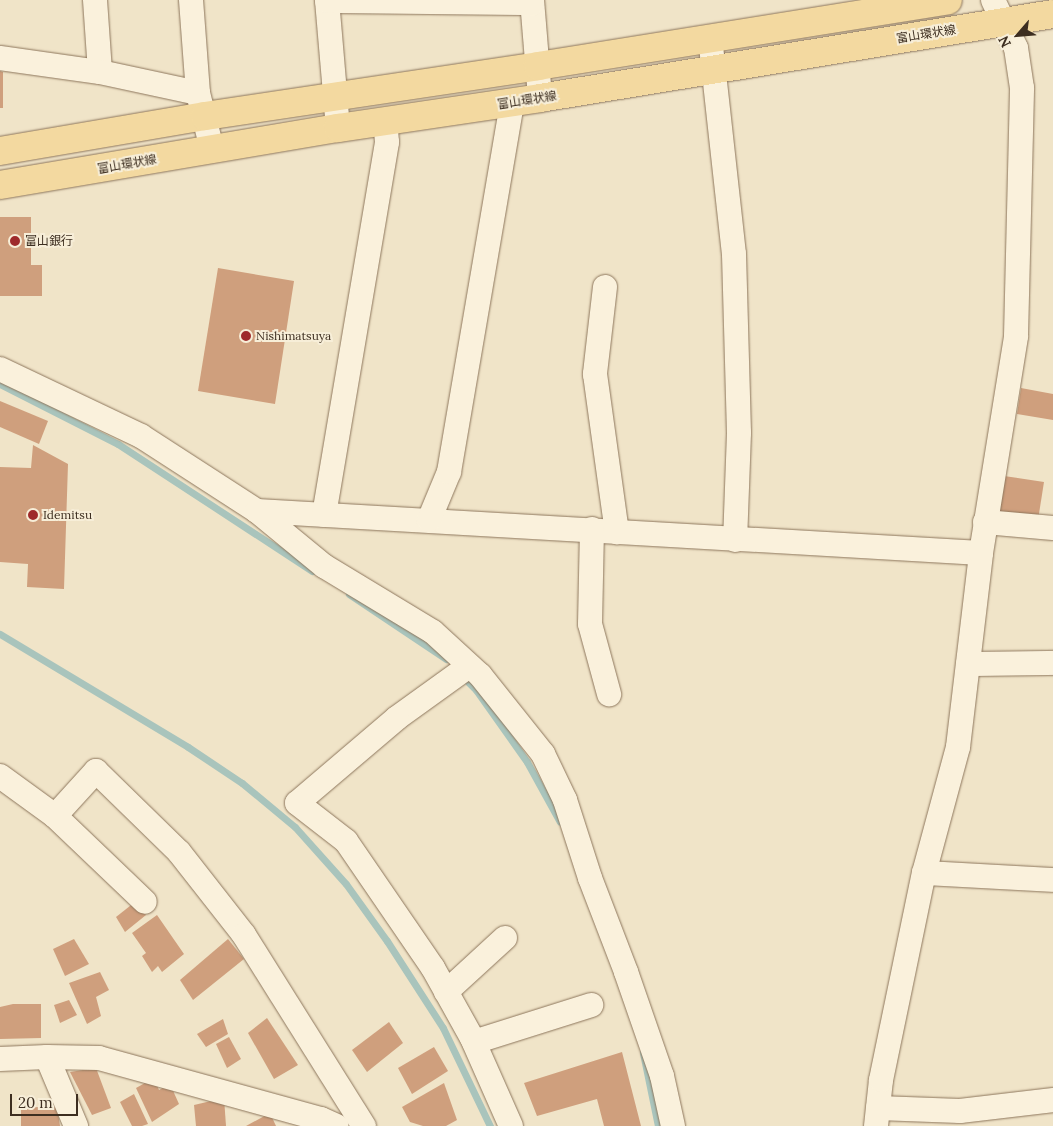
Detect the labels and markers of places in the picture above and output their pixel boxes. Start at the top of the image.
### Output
place label: 富山銀行 [25,234,73,248]
marker: 富山銀行 [9,235,21,247]
place label: Nishimatsuya [256,329,331,343]
marker: Nishimatsuya [240,330,252,342]
place label: Idemitsu [43,508,92,522]
marker: Idemitsu [27,509,39,521]

